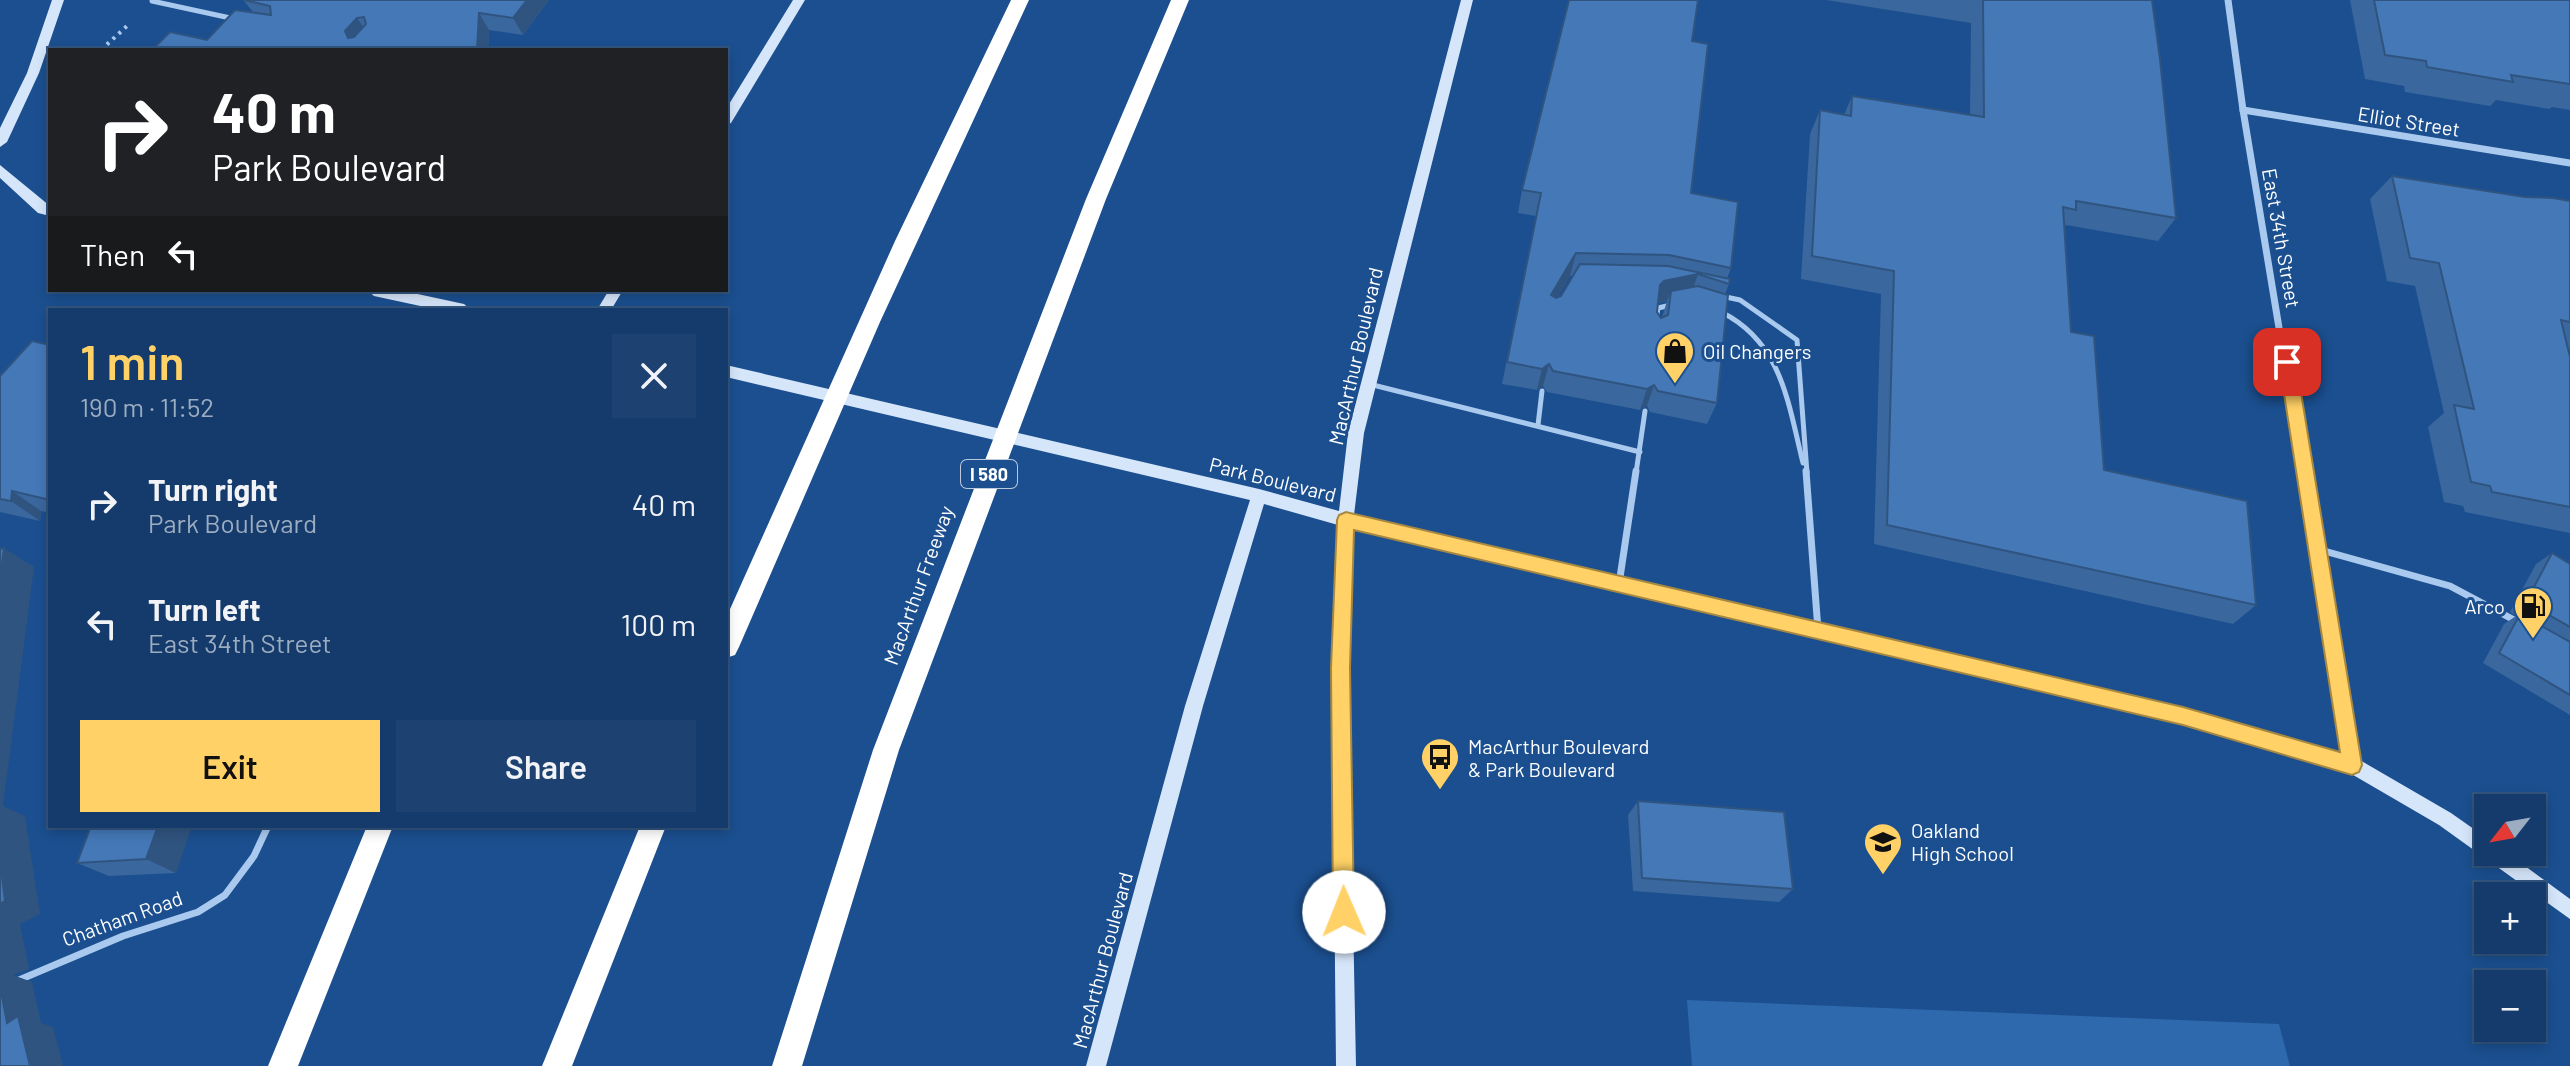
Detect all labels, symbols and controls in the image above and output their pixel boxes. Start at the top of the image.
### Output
text: 40 m [212,77,336,144]
icon: right [80,80,184,184]
street label: Elliot Street [2356,101,2462,141]
text: Park Boulevard [212,145,446,188]
street label: East 34th Street [2258,166,2306,310]
icon: left [161,232,205,276]
text: Then [80,236,145,272]
street label: MacArthur Boulevard [1323,265,1387,447]
pin [2253,328,2321,396]
shop icon: Oil Changers [1654,330,1696,385]
text: 1 min [80,332,185,390]
button: close [612,334,696,418]
place label: Oil Changers [1703,339,1811,363]
icon: arrive [2265,340,2309,384]
text: 190 m · 11:52 [80,391,214,422]
street label: Park Boulevard [1207,452,1339,506]
road number: I 580 [961,460,1017,488]
text: Turn right [148,471,278,507]
icon: right [80,482,124,526]
text: 40 m [632,486,696,522]
street label: MacArthur Freeway [878,502,958,668]
text: Park Boulevard [148,507,317,538]
fuel station icon: Arco [2512,585,2554,640]
text: Turn left [148,591,261,627]
place label: Arco [2464,594,2505,618]
icon: left [80,602,124,646]
text: 100 m [621,606,696,642]
text: East 34th Street [148,627,332,658]
button: Exit [80,720,380,812]
button: Share [396,720,696,812]
place label: MacArthur Boulevard & Park Boulevard [1468,734,1649,781]
bus stop icon: MacArthur Boulevard & Park Boulevard [1419,736,1461,791]
north arrow [2474,794,2546,866]
map controls [2474,794,2546,1042]
place label: Oakland High School [1911,818,2014,865]
school or university icon: Oakland High School [1862,821,1904,876]
street label: MacArthur Boulevard [1067,869,1137,1051]
position arrow [1302,870,1386,954]
button: + [2474,882,2546,954]
street label: Chatham Road [59,885,185,951]
button: − [2474,970,2546,1042]

